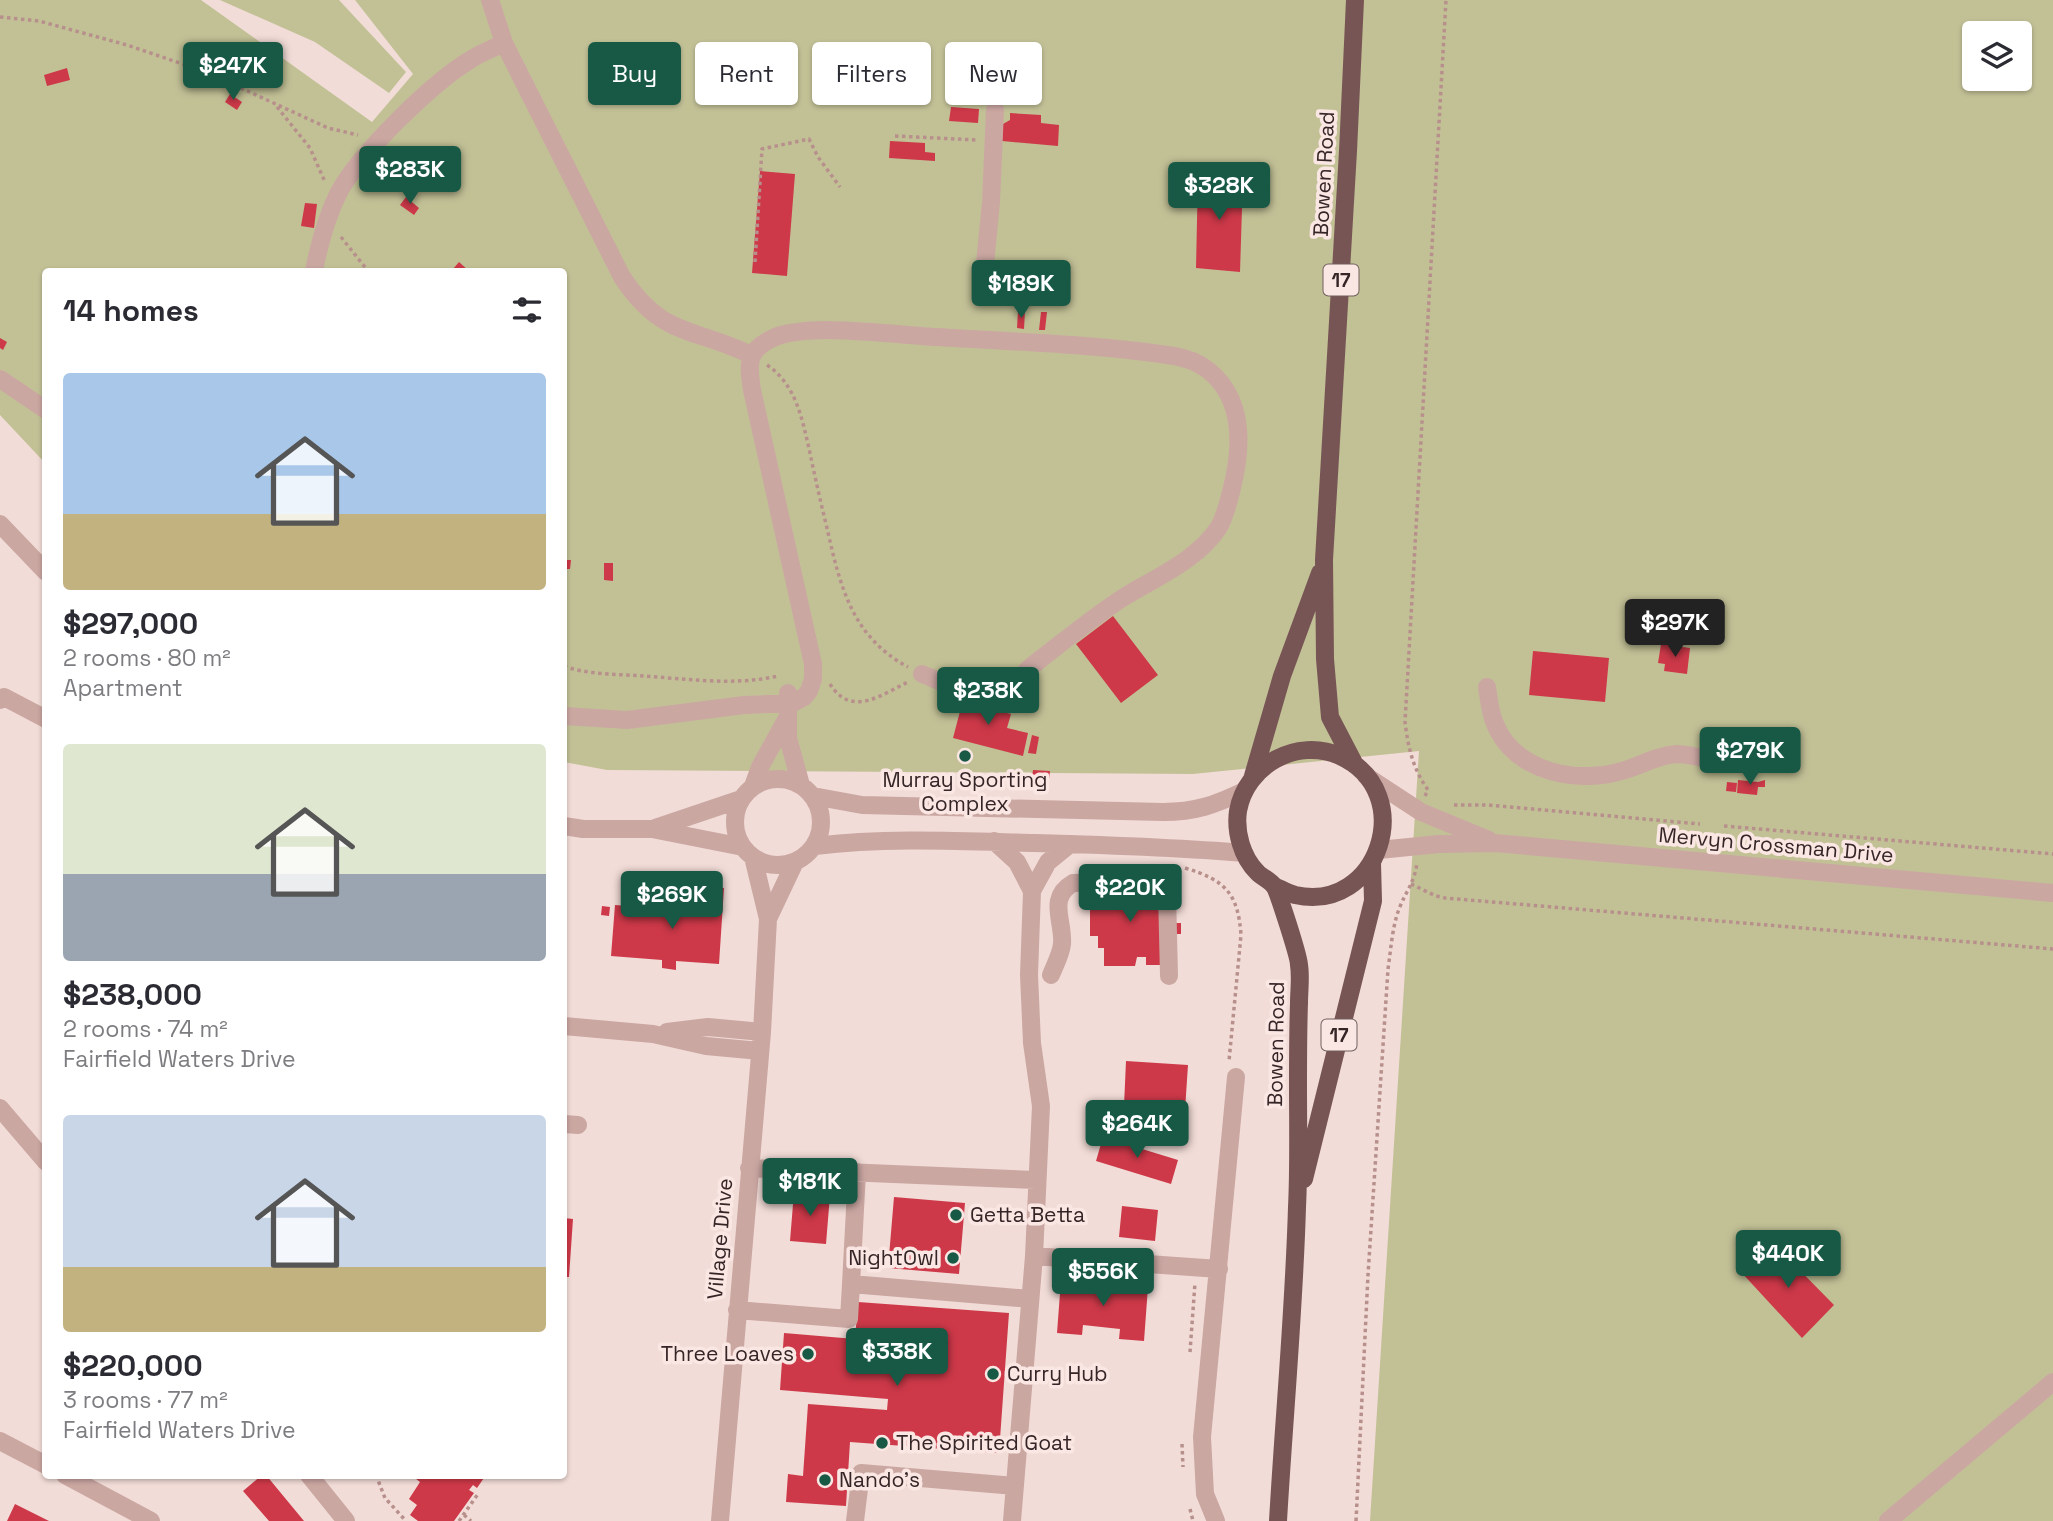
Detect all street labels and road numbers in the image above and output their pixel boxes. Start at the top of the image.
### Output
street label: Bowen Road [1307,111,1340,237]
road number: 17 [1324,264,1358,296]
street label: Mervyn Crossman Drive [1657,821,1895,868]
street label: Bowen Road [1261,981,1290,1107]
road number: 17 [1322,1020,1356,1050]
street label: Village Drive [701,1177,738,1301]

